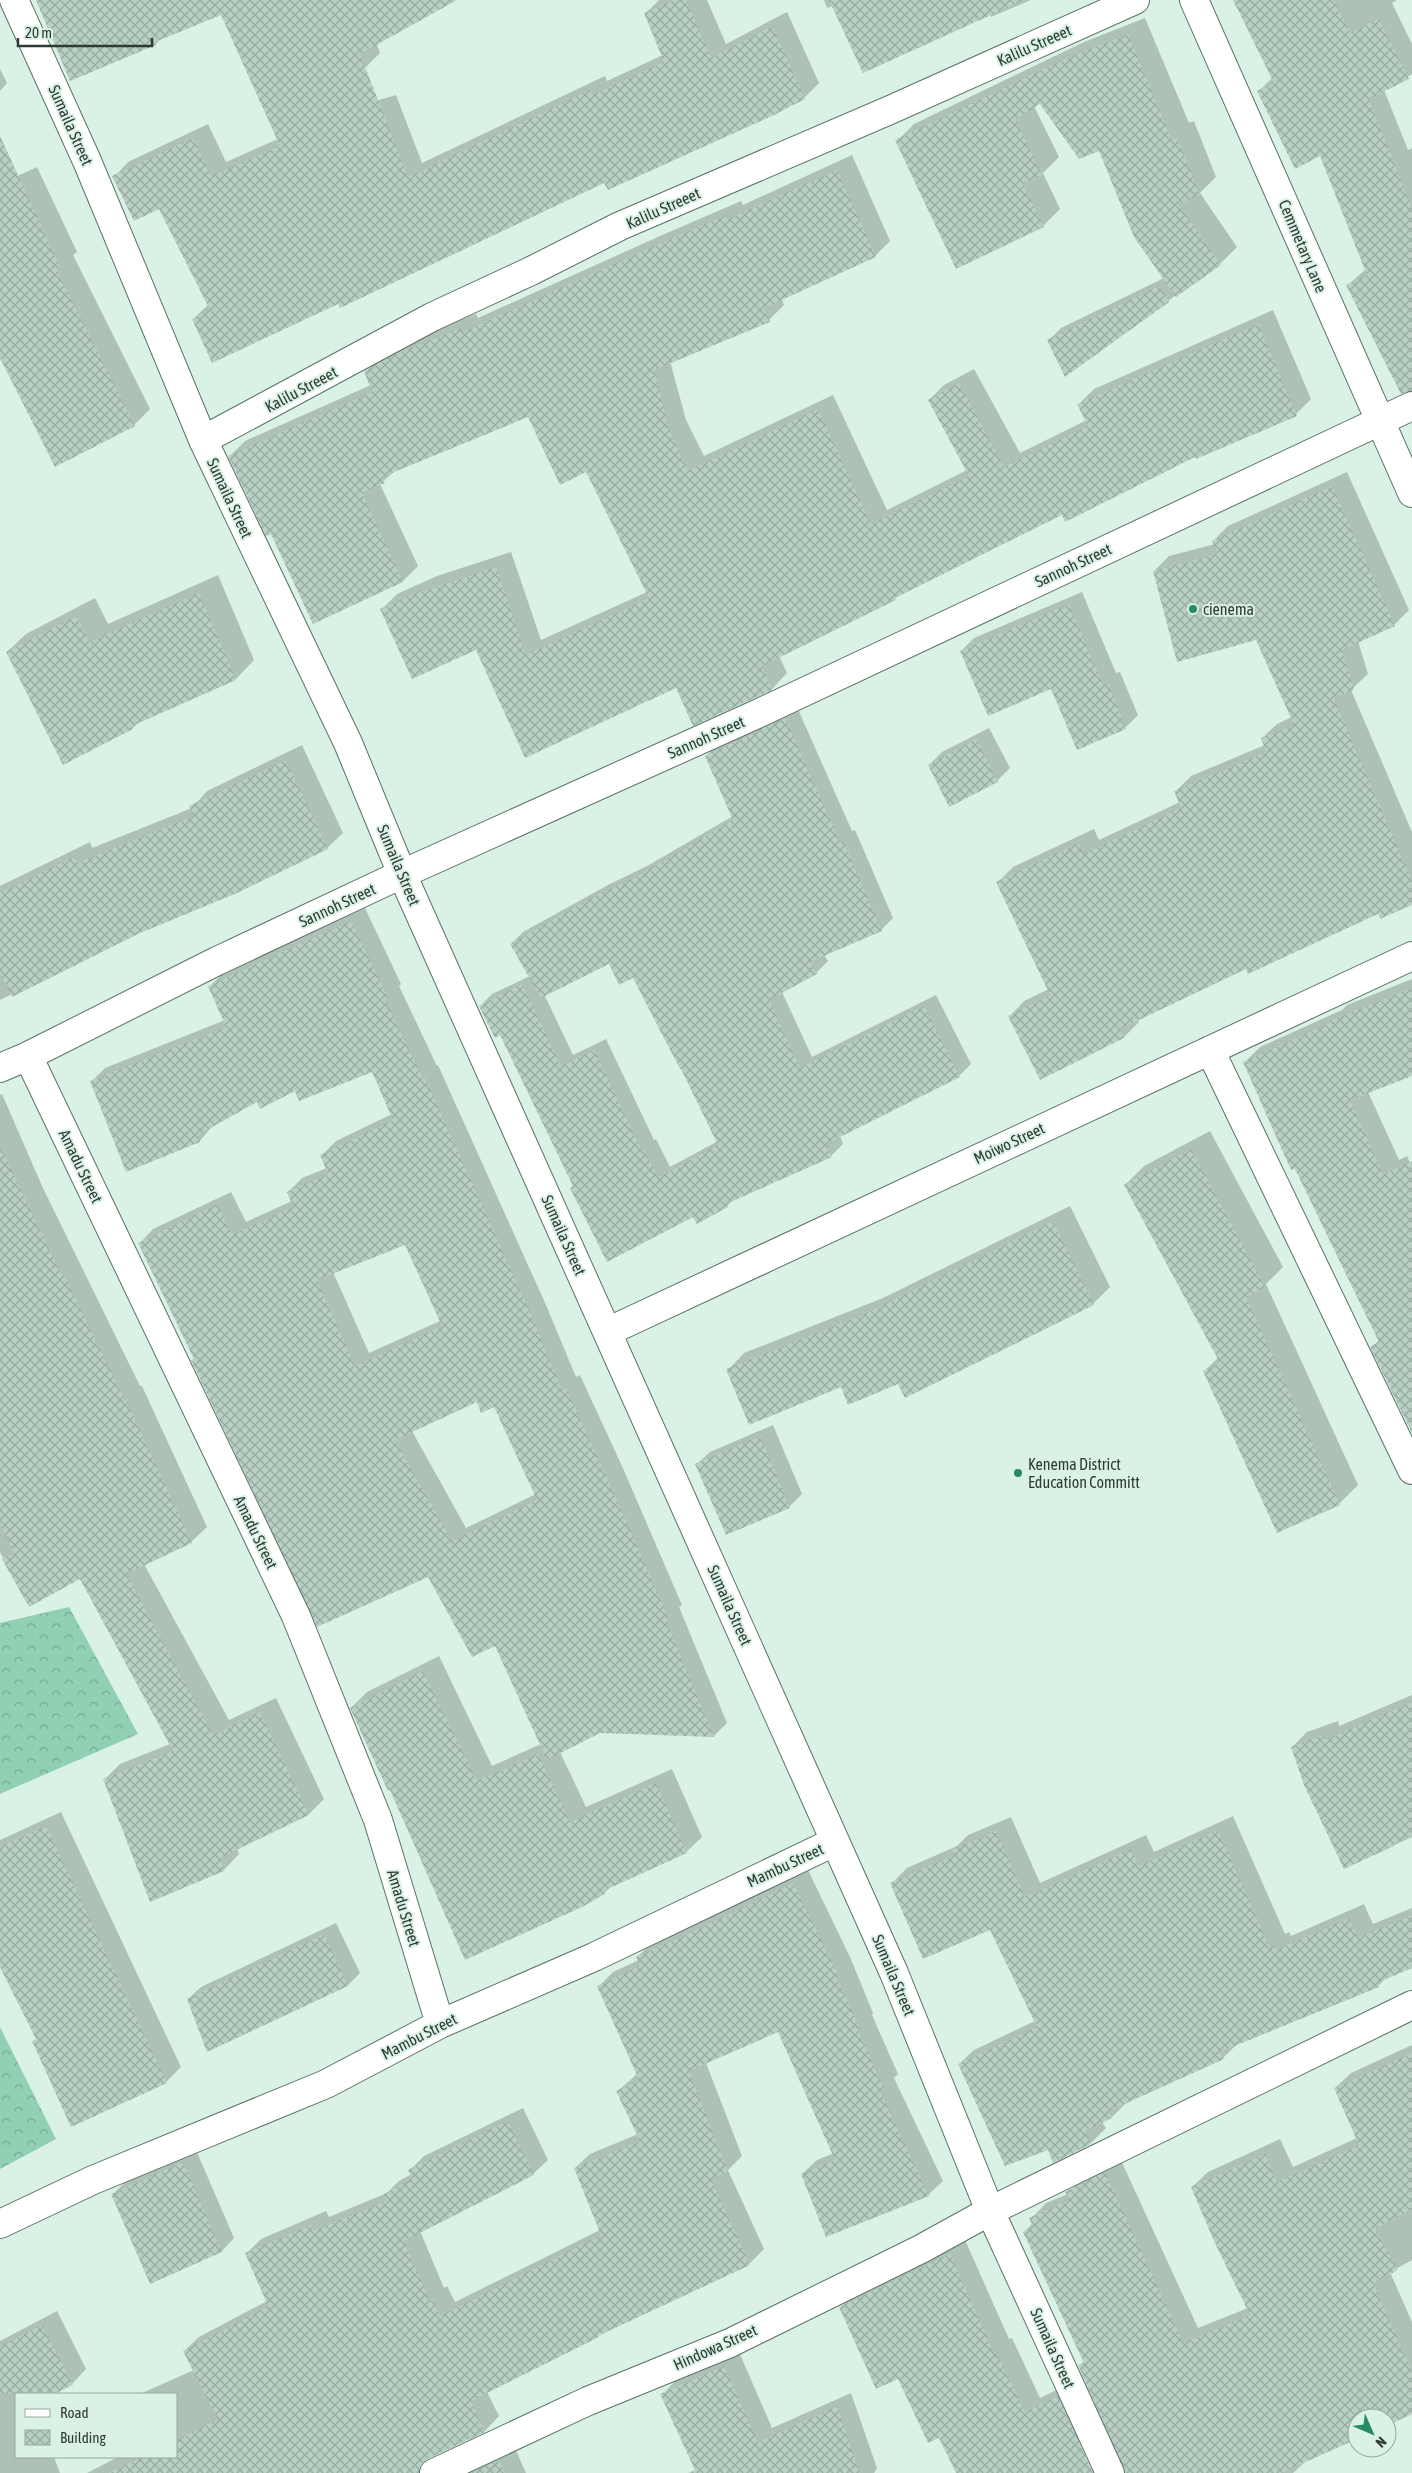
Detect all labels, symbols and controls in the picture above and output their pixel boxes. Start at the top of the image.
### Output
scale bar [18,15,151,47]
street label: Kalilu Streeet [994,20,1074,69]
text: 20 m [25,24,52,41]
street label: Sumaila Street [45,82,97,168]
street label: Kalilu Streeet [623,183,703,232]
street label: Cemmetary Lane [1274,197,1331,295]
street label: Kalilu Streeet [262,362,341,416]
street label: Sumaila Street [204,455,257,541]
street label: Sannoh Street [1032,539,1114,591]
place label: cienema [1203,600,1254,618]
marker: cienema [1187,603,1199,615]
street label: Sannoh Street [665,712,748,762]
street label: Sumaila Street [374,822,424,908]
street label: Sannoh Street [296,879,378,931]
street label: Moiwo Street [971,1119,1048,1167]
street label: Amadu Street [56,1126,107,1206]
street label: Sumaila Street [538,1192,590,1278]
place label: Kenema District Education Committ [1028,1455,1140,1491]
marker: Kenema District Education Committ [1012,1467,1024,1479]
street label: Amadu Street [231,1492,282,1572]
street label: Sumaila Street [704,1562,756,1648]
street label: Mambu Street [744,1839,826,1891]
street label: Amadu Street [384,1867,424,1949]
street label: Sumaila Street [869,1932,919,2018]
street label: Mambu Street [378,2009,460,2063]
street label: Sumaila Street [1027,2305,1079,2391]
street label: Hindowa Street [670,2320,760,2373]
legend [15,2393,178,2458]
text: Road [60,2404,89,2421]
north arrow [1347,2408,1397,2458]
text: Building [60,2429,106,2446]
text: N [1373,2434,1390,2451]

